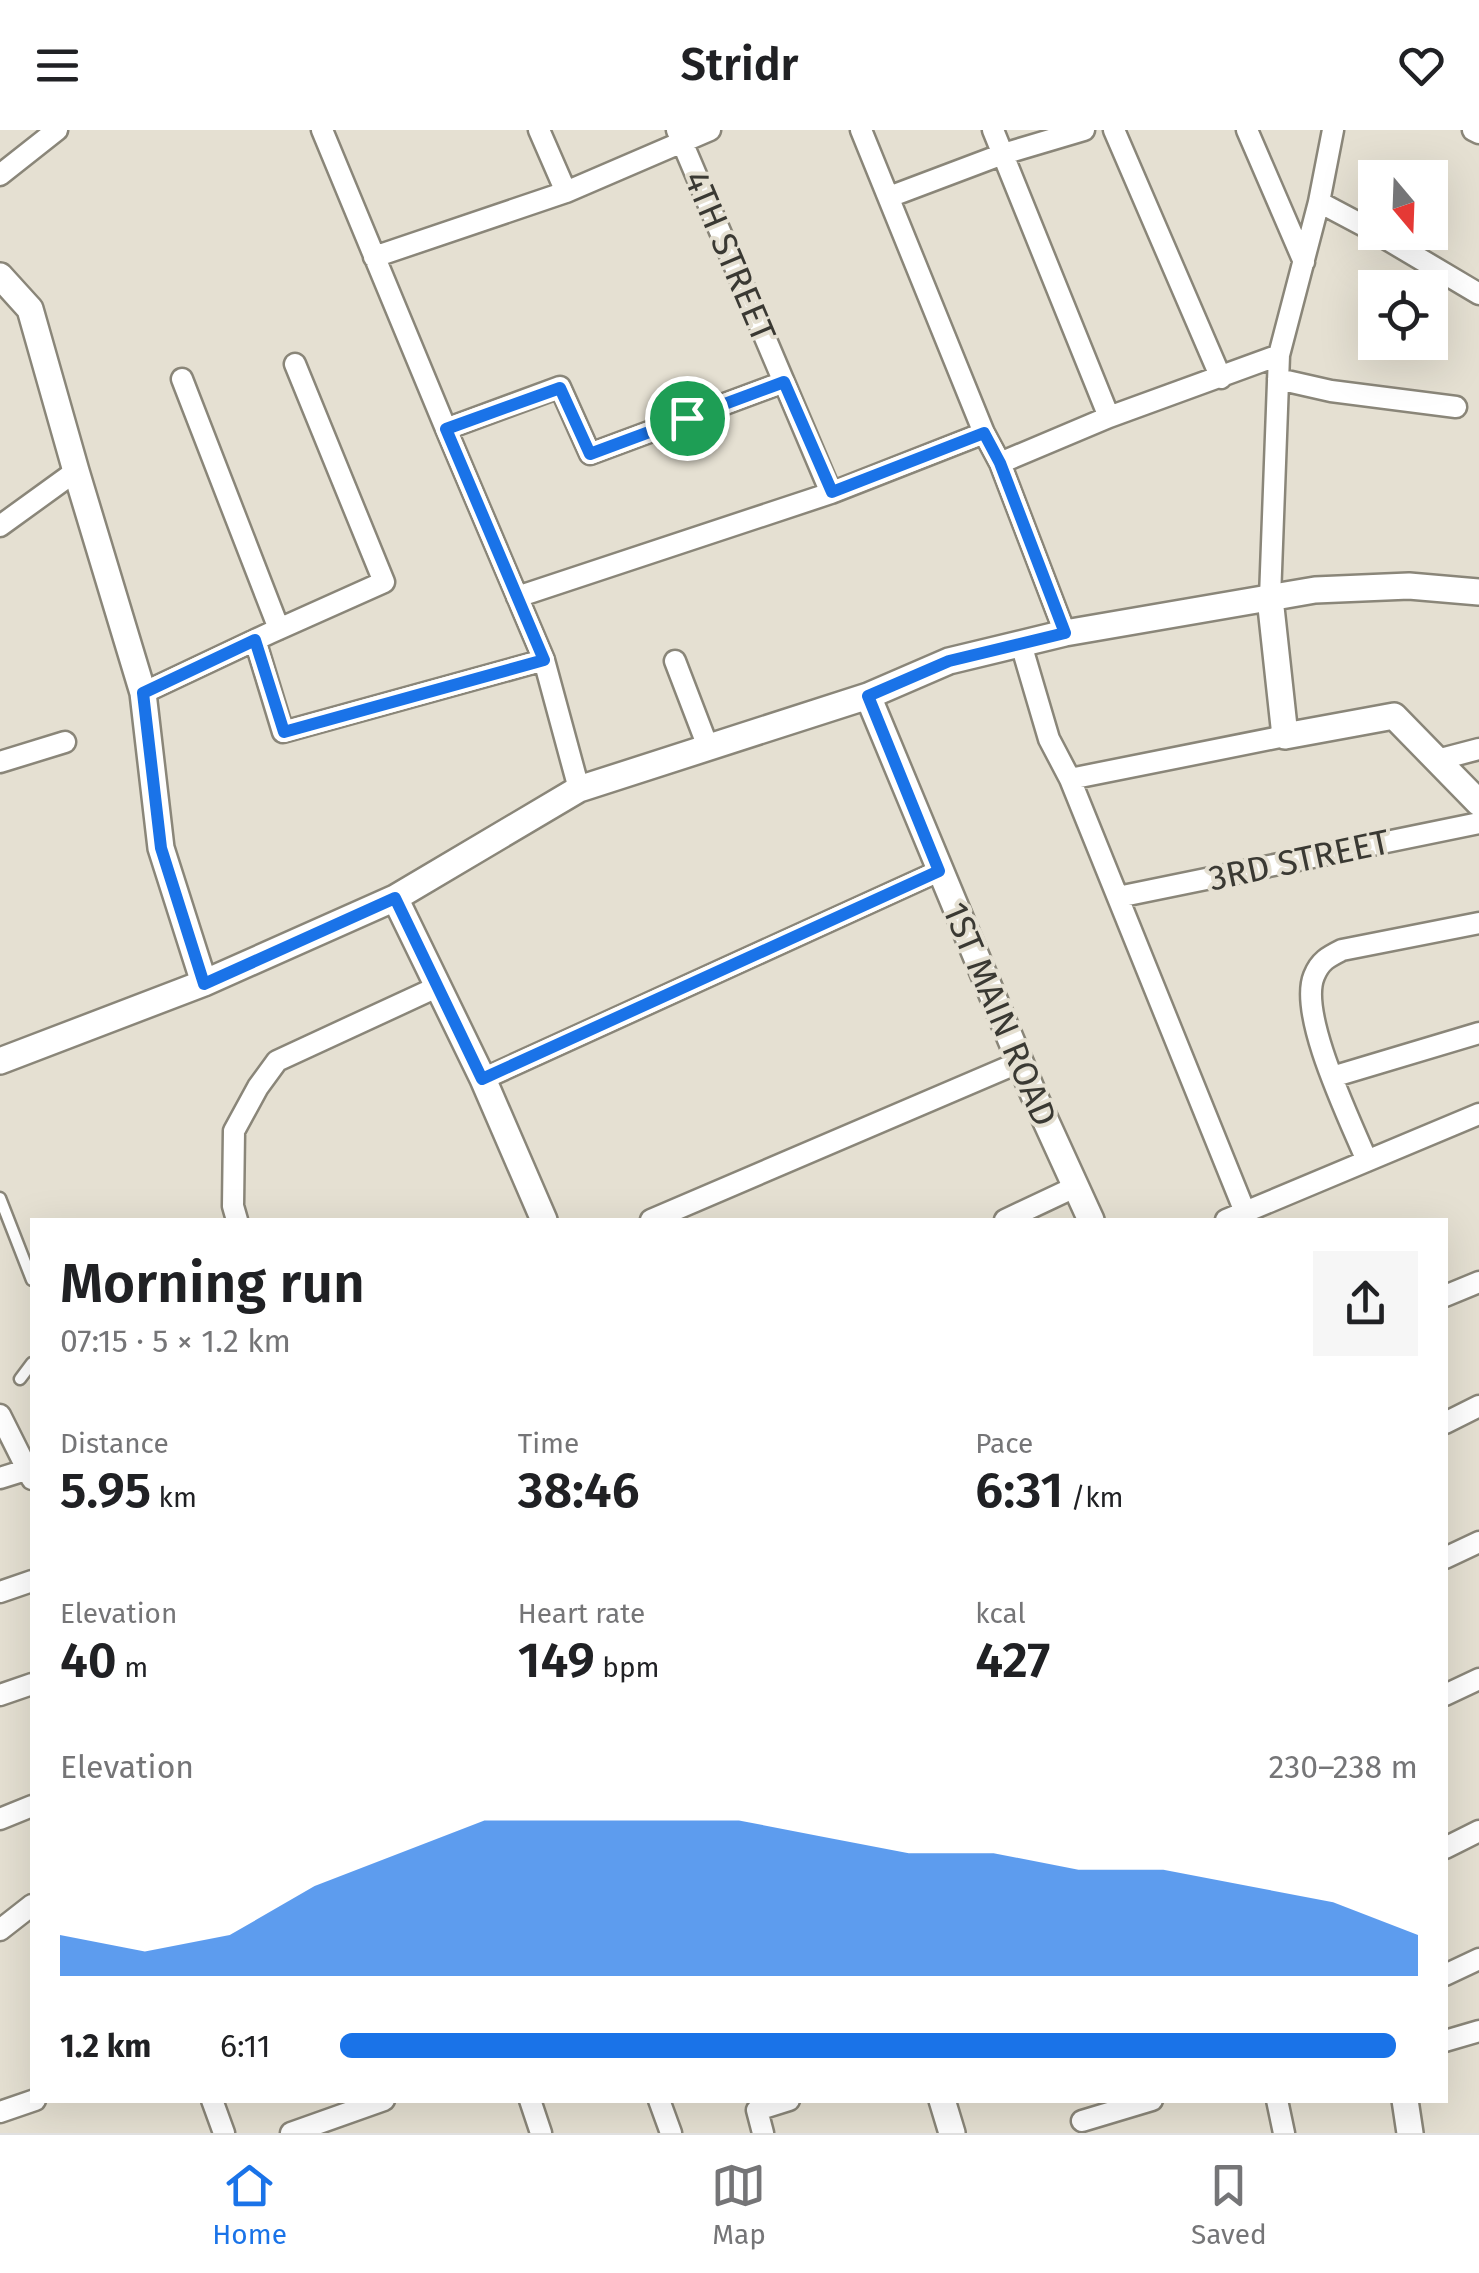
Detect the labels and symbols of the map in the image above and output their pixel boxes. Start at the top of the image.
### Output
north arrow [1358,160,1448,250]
street label: 4TH STREET [675,164,785,348]
pin [645,376,730,461]
street label: 3RD STREET [1205,820,1393,900]
street label: 1ST MAIN ROAD [934,896,1066,1132]

